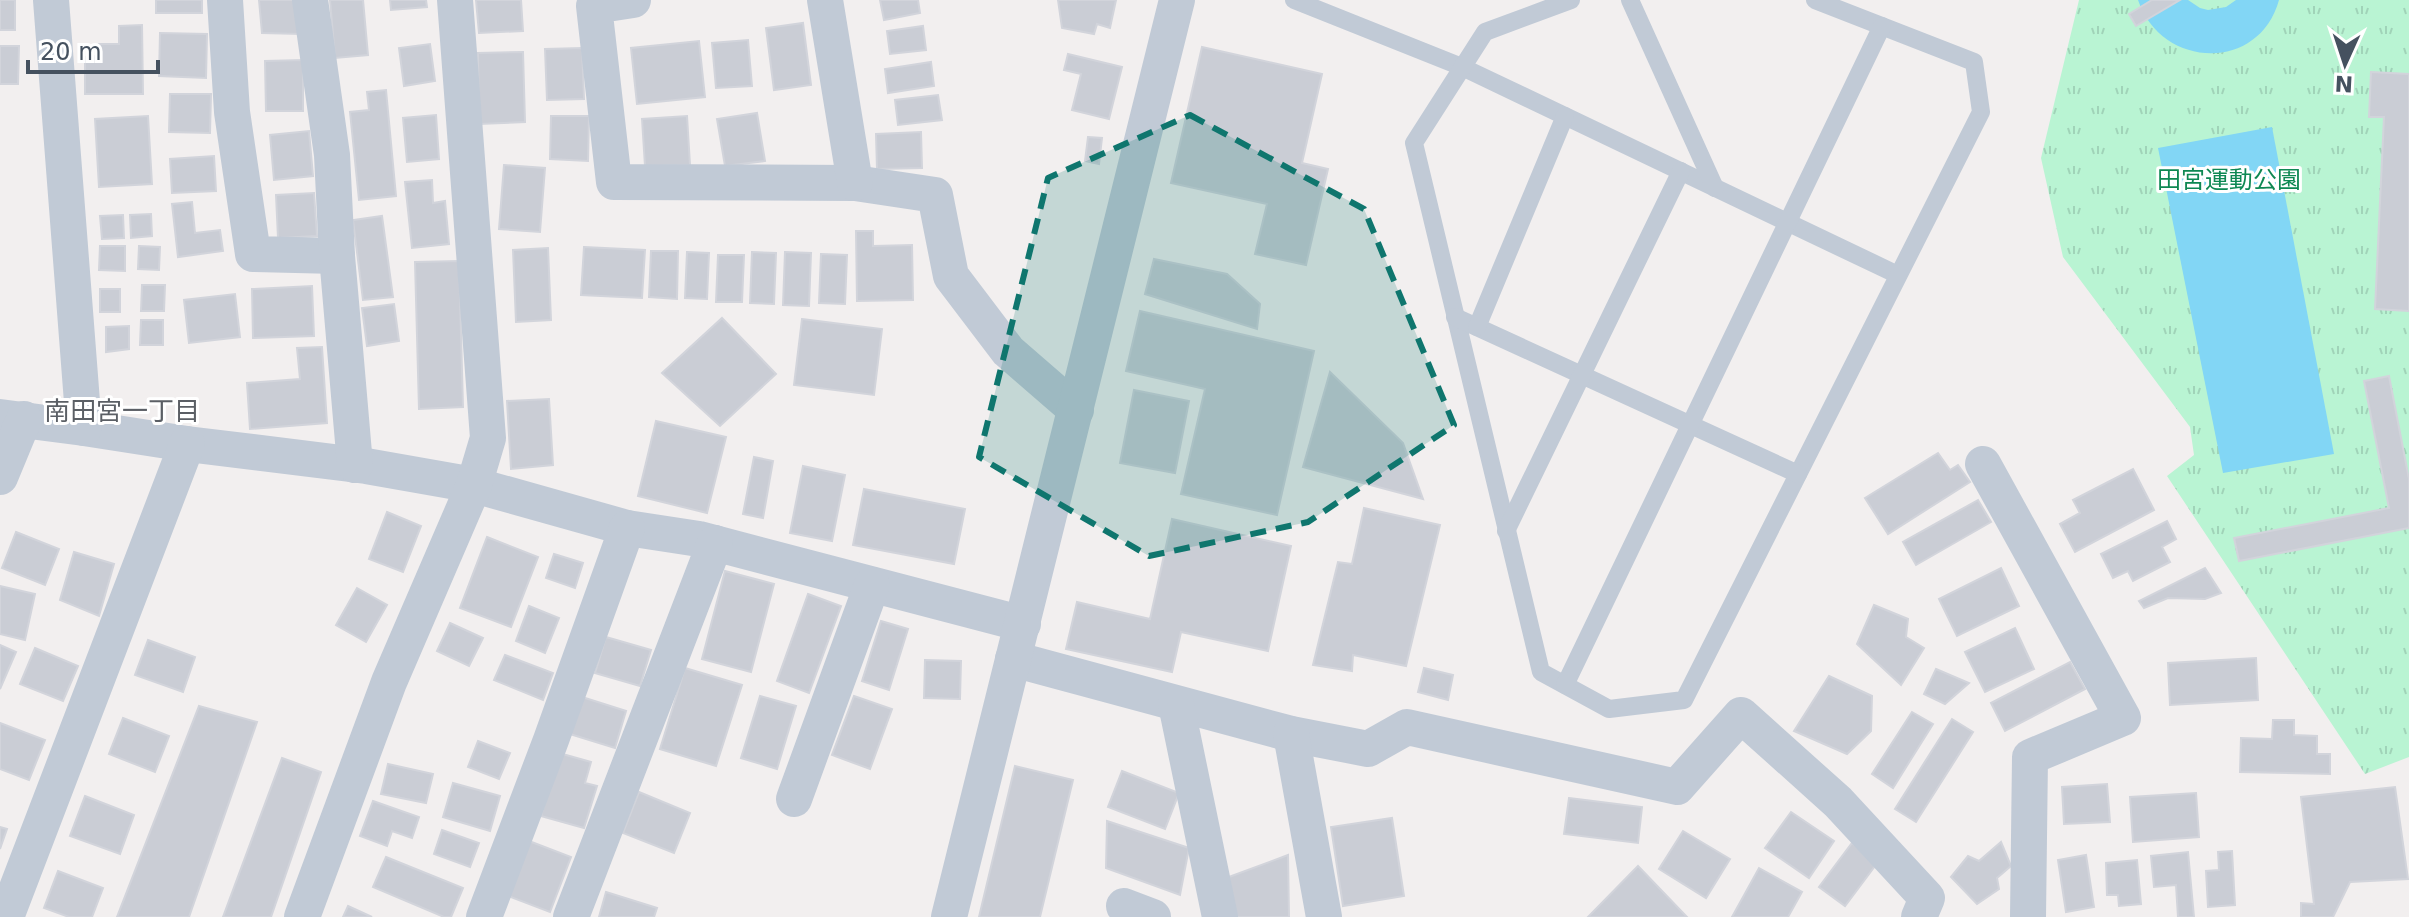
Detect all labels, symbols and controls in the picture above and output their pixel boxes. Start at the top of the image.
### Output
scale bar [28,24,158,74]
north arrow [2305,24,2385,104]
text: 20 m [40,38,102,66]
text: N [2334,71,2354,96]
park label: 田宮運動公園 [2157,166,2301,194]
district label: 南田宮一丁目 [44,396,200,426]

